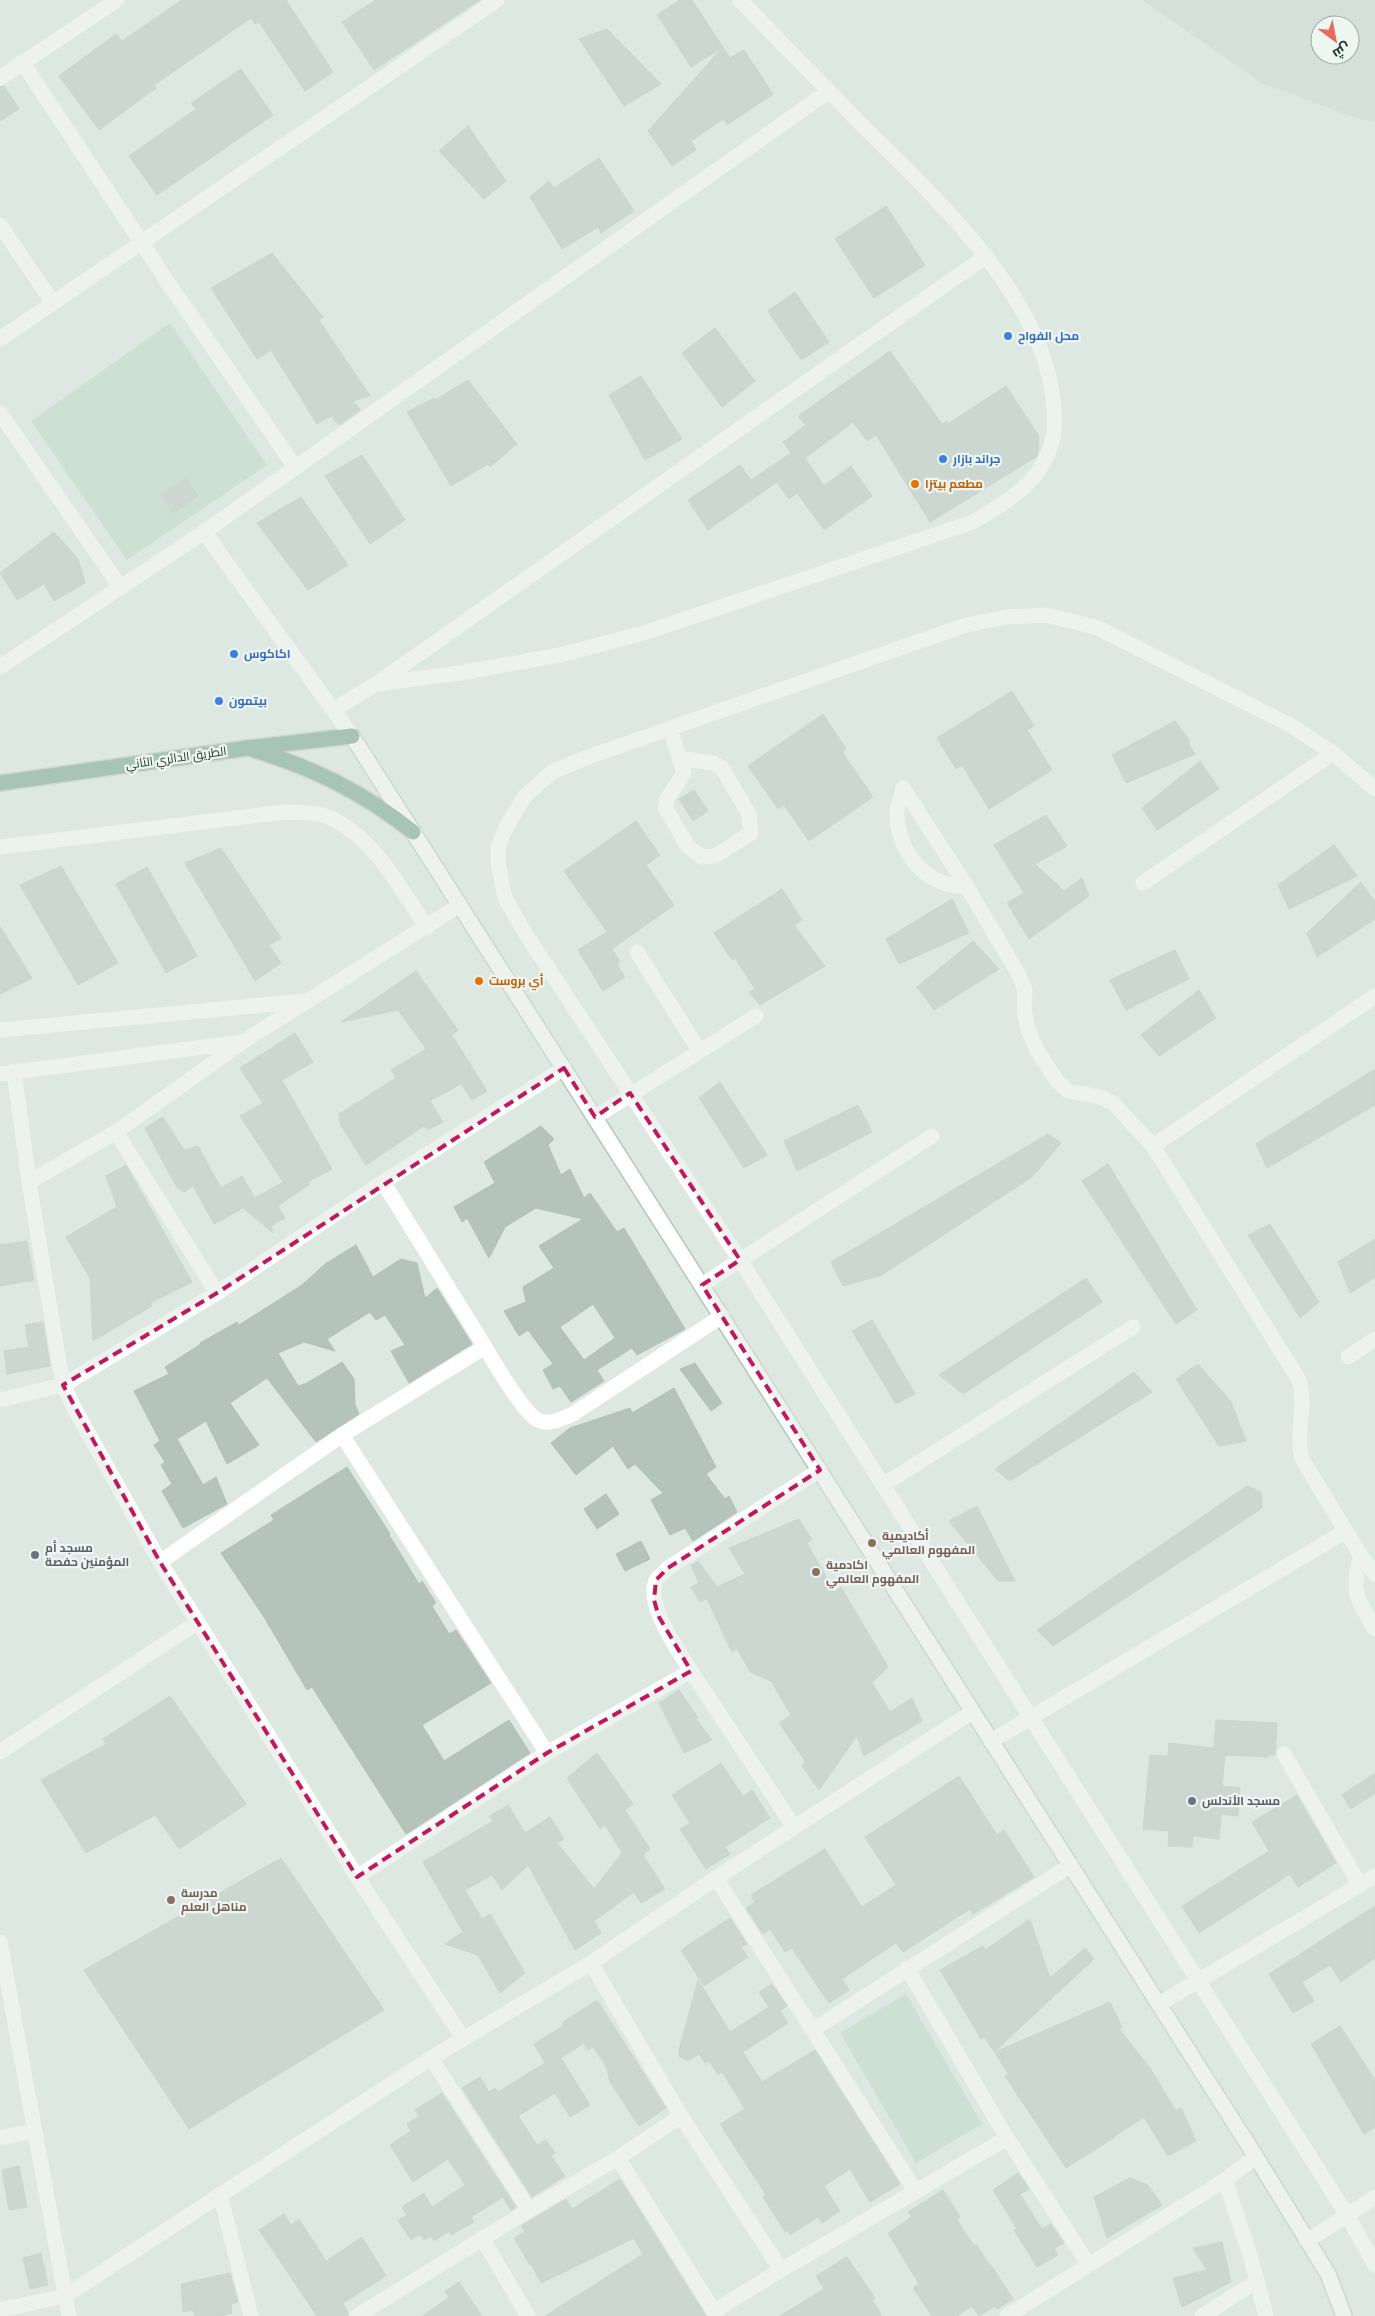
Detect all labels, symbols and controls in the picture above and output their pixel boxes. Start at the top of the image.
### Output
north arrow [1310,15,1360,65]
text: ش [1329,39,1354,63]
place label: محل الفواح [1018,328,1079,345]
marker: محل الفواح [1002,330,1014,342]
place label: جراند بازار [952,451,1001,467]
marker: جراند بازار [937,453,949,465]
place label: مطعم بيتزا [925,476,983,492]
marker: مطعم بيتزا [909,478,921,490]
place label: اكاكوس [244,646,291,662]
marker: اكاكوس [228,648,240,660]
place label: بيتمون [229,693,267,709]
marker: بيتمون [213,695,225,707]
street label: الطريق الدائري الثاني [125,743,228,775]
place label: أي بروست [489,973,544,991]
marker: أي بروست [473,975,485,987]
place label: أكاديمية المفهوم العالمي [882,1528,975,1560]
marker: أكاديمية المفهوم العالمي [866,1537,878,1549]
place label: مسجد أم المؤمنين حفصة [45,1540,129,1570]
marker: مسجد أم المؤمنين حفصة [29,1549,41,1561]
place label: اكادمية المفهوم العالمي [826,1557,919,1589]
marker: اكادمية المفهوم العالمي [810,1566,822,1578]
place label: مسجد الأندلس [1202,1793,1280,1809]
marker: مسجد الأندلس [1186,1795,1198,1807]
place label: مدرسة مناهل العلم [181,1885,247,1915]
marker: مدرسة مناهل العلم [165,1894,177,1906]

